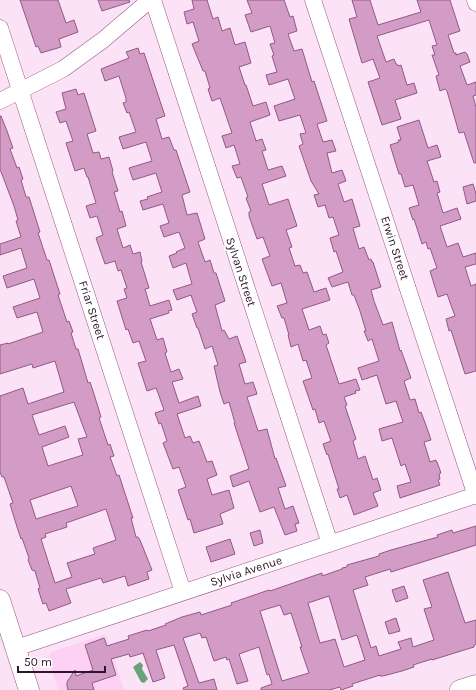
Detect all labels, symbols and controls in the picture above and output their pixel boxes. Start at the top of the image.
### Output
street label: Erwin Street [378,214,412,282]
street label: Sylvan Street [223,236,259,309]
street label: Friar Street [76,279,108,342]
street label: Sylvia Avenue [208,553,284,589]
scale bar [18,648,105,674]
text: 50 m [24,655,52,669]

